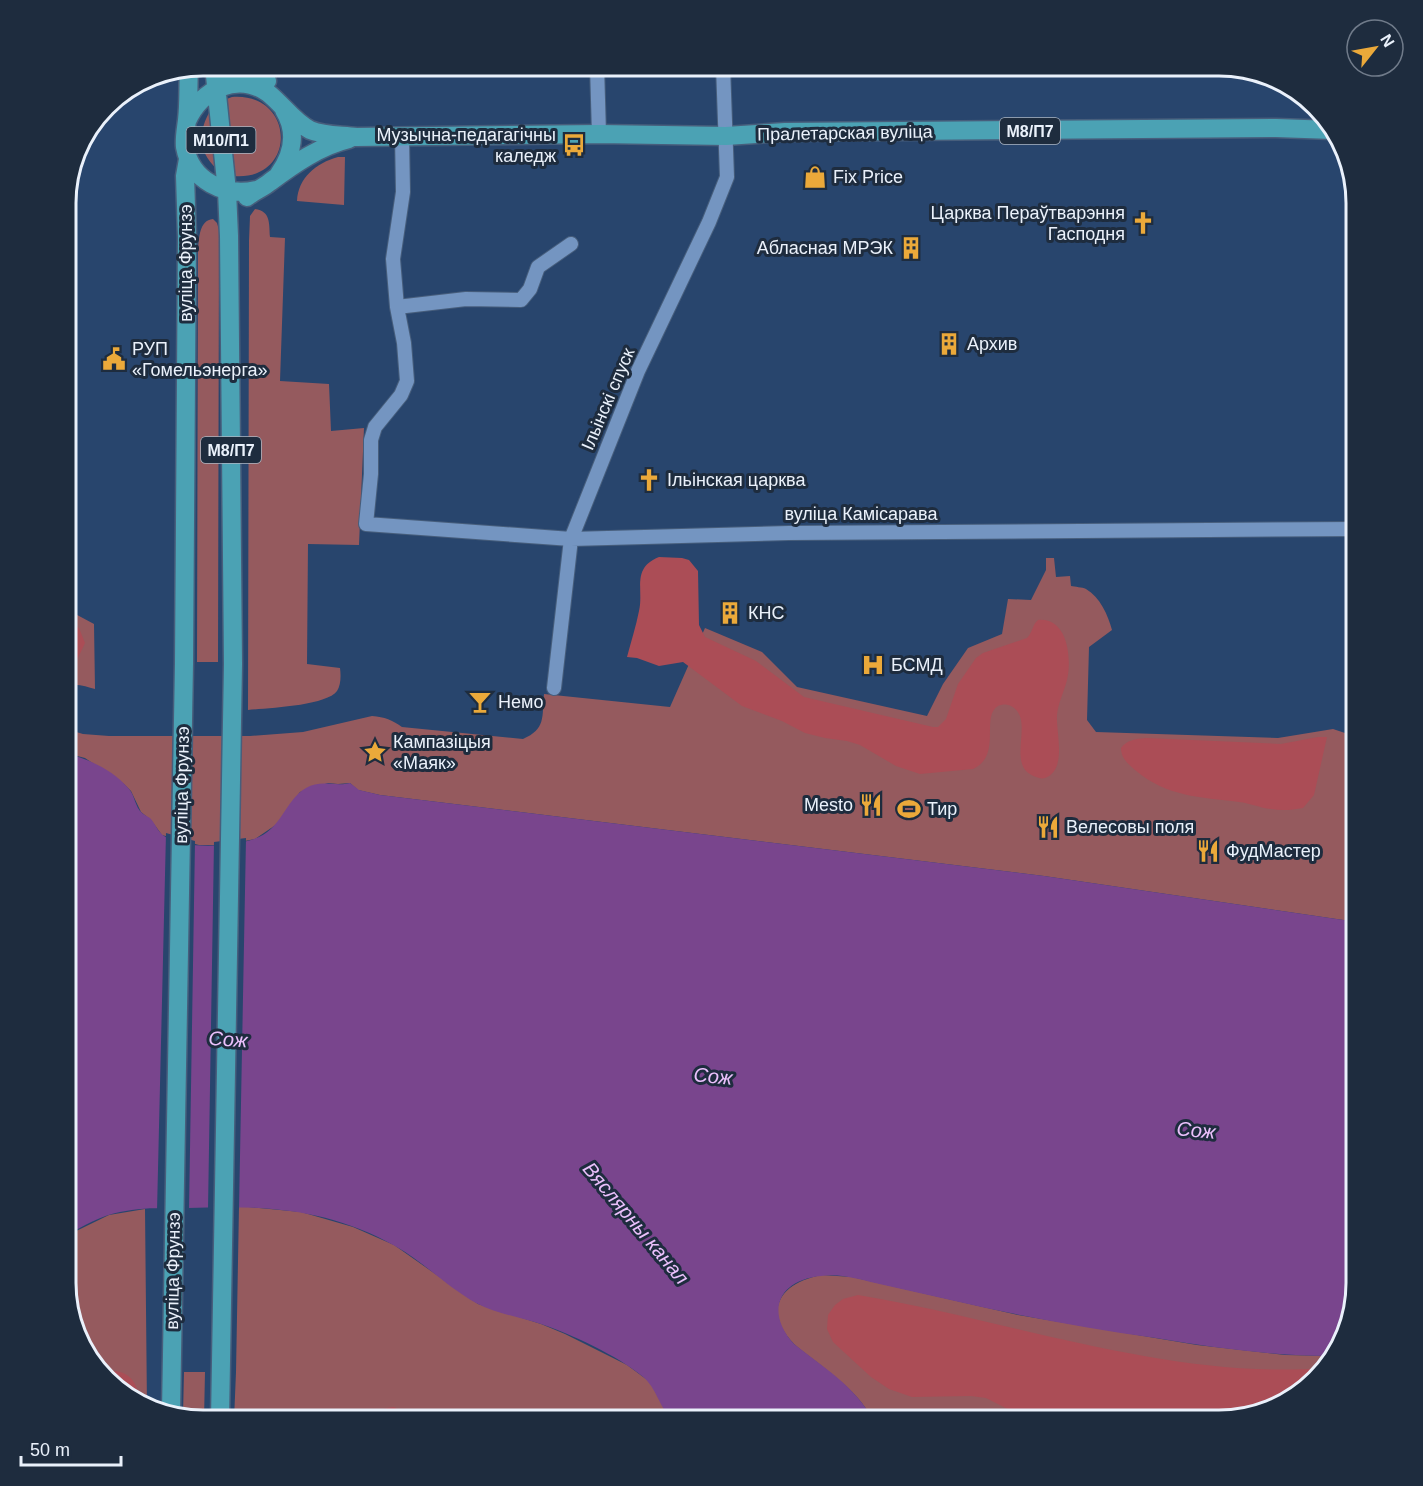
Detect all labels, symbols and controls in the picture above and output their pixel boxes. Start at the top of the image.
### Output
north arrow [1345,18,1405,78]
text: N [1377,31,1398,50]
road number: М8/П7 [1000,118,1060,144]
street label: Пралетарская вуліца [757,121,934,145]
place label: Музычна-педагагічны каледж [376,125,556,166]
road number: М10/П1 [186,127,256,153]
bus stop icon: Музычна-педагагічны каледж [561,132,587,158]
shop icon: Fix Price [802,164,828,190]
place label: Fix Price [833,167,903,187]
place label: Царква Пераўтварэння Гасподня [931,203,1125,244]
street label: вуліца Фрунзэ [176,204,196,322]
church icon: Царква Пераўтварэння Гасподня [1130,210,1156,236]
building icon: Абласная МРЭК [898,235,924,261]
place label: Абласная МРЭК [757,238,894,258]
building icon: Архив [936,331,962,357]
place label: Архив [967,334,1017,354]
place label: РУП «Гомельэнерга» [132,339,268,380]
street label: Ільінскі спуск [577,345,639,453]
public building icon: РУП «Гомельэнерга» [101,346,127,372]
road number: М8/П7 [201,437,261,463]
church icon: Ільінская царква [636,467,662,493]
place label: Ільінская царква [667,470,806,490]
street label: вуліца Камісарава [785,504,938,524]
building icon: КНС [717,600,743,626]
place label: КНС [748,603,784,623]
hospital icon: БСМД [860,652,886,678]
place label: БСМД [891,655,943,675]
bar icon: Немо [467,689,493,715]
place label: Немо [498,692,543,712]
street label: вуліца Фрунзэ [171,726,193,844]
place label: Кампазіцыя «Маяк» [393,732,491,773]
place icon: Кампазіцыя «Маяк» [362,739,388,765]
restaurant icon: Mesto [858,792,884,818]
place label: Mesto [804,795,853,815]
sports icon: Тир [896,796,922,822]
place label: Тир [927,799,957,819]
restaurant icon: Велесовы поля [1035,814,1061,840]
place label: Велесовы поля [1066,817,1194,837]
restaurant icon: ФудМастер [1195,838,1221,864]
place label: ФудМастер [1226,841,1321,861]
water label: Сож [208,1027,249,1051]
water label: Сож [693,1063,735,1089]
water label: Сож [1176,1117,1218,1143]
water label: Вяслярны канал [579,1158,693,1288]
street label: вуліца Фрунзэ [162,1212,184,1330]
scale bar [21,1429,122,1467]
text: 50 m [30,1440,70,1460]

